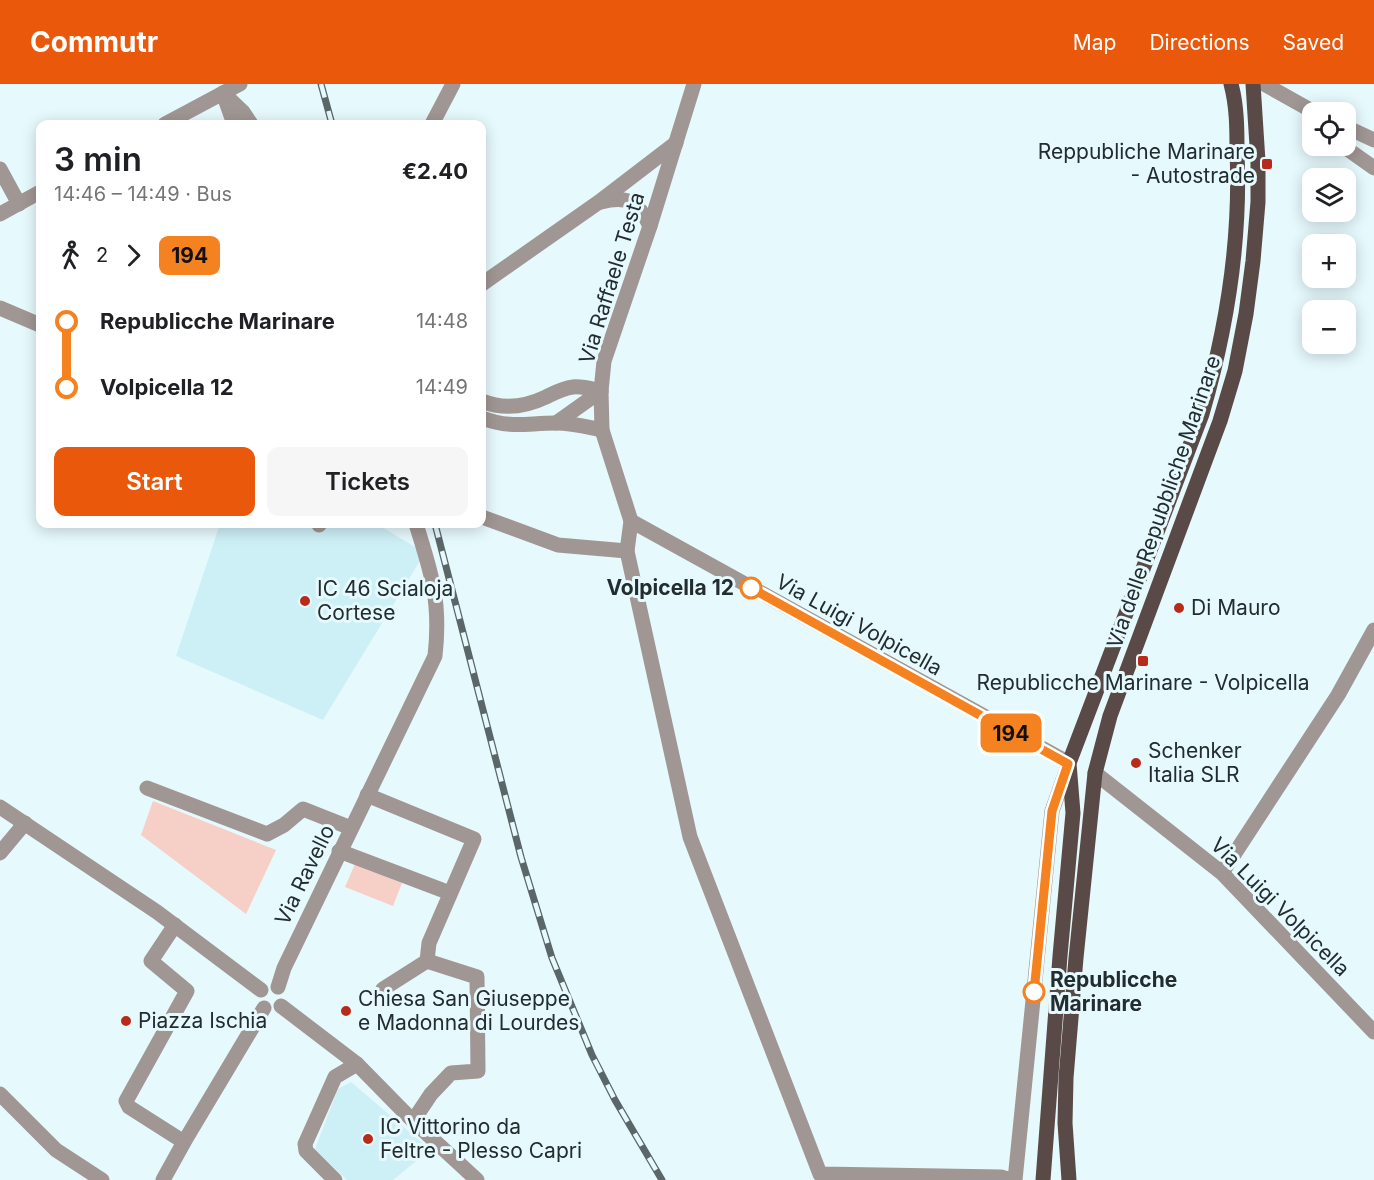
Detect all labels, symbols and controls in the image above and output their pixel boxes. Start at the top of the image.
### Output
text: Commutr [30,25,158,59]
text: Map [1073,30,1116,55]
text: Directions [1149,30,1250,55]
text: Saved [1283,30,1344,55]
map controls [1302,102,1356,354]
button: locate [1302,102,1356,156]
text: 3 min [54,139,142,179]
place label: Reppubliche Marinare - Autostrade [1038,139,1255,188]
marker: Reppubliche Marinare - Autostrade [1260,157,1274,171]
text: €2.40 [402,158,468,184]
button: layers [1302,168,1356,222]
text: 14:46 – 14:49 · Bus [54,182,232,206]
street label: Via Raffaele Testa [574,189,650,367]
button: + [1302,234,1356,288]
icon: walk [54,239,87,272]
icon: forward [117,239,150,272]
text: 2 [96,243,108,267]
text: 194 [171,243,208,268]
button: − [1302,300,1356,354]
text: Republicche Marinare [100,308,335,334]
text: 14:48 [416,309,468,333]
street label: Via delle Repubbliche Marinare [1102,352,1225,652]
text: Volpicella 12 [100,374,234,400]
text: 14:49 [416,375,468,399]
button: Start [54,447,255,516]
button: Tickets [267,447,468,516]
street label: Via Luigi Volpicella [772,569,947,681]
place label: Volpicella 12 [606,575,734,600]
place label: IC 46 Scialoja Cortese [317,576,453,625]
marker: Volpicella 12 [740,577,762,599]
marker: IC 46 Scialoja Cortese [298,594,312,608]
place label: Di Mauro [1191,595,1280,620]
marker: Di Mauro [1172,601,1186,615]
marker: Republicche Marinare - Volpicella [1136,654,1150,668]
place label: Republicche Marinare - Volpicella [976,670,1310,695]
line badge: 194 [976,714,1046,752]
text: 194 [993,721,1029,746]
place label: Schenker Italia SLR [1148,738,1242,787]
marker: Schenker Italia SLR [1129,756,1143,770]
street label: Via Ravello [270,821,340,929]
street label: Via Luigi Volpicella [1206,832,1355,981]
place label: Republicche Marinare [1050,967,1177,1016]
marker: Republicche Marinare [1023,981,1045,1003]
place label: Chiesa San Giuseppe e Madonna di Lourdes [358,986,579,1035]
marker: Chiesa San Giuseppe e Madonna di Lourdes [339,1004,353,1018]
place label: Piazza Ischia [138,1008,267,1033]
marker: Piazza Ischia [119,1014,133,1028]
place label: IC Vittorino da Feltre - Plesso Capri [380,1114,582,1163]
marker: IC Vittorino da Feltre - Plesso Capri [361,1132,375,1146]

